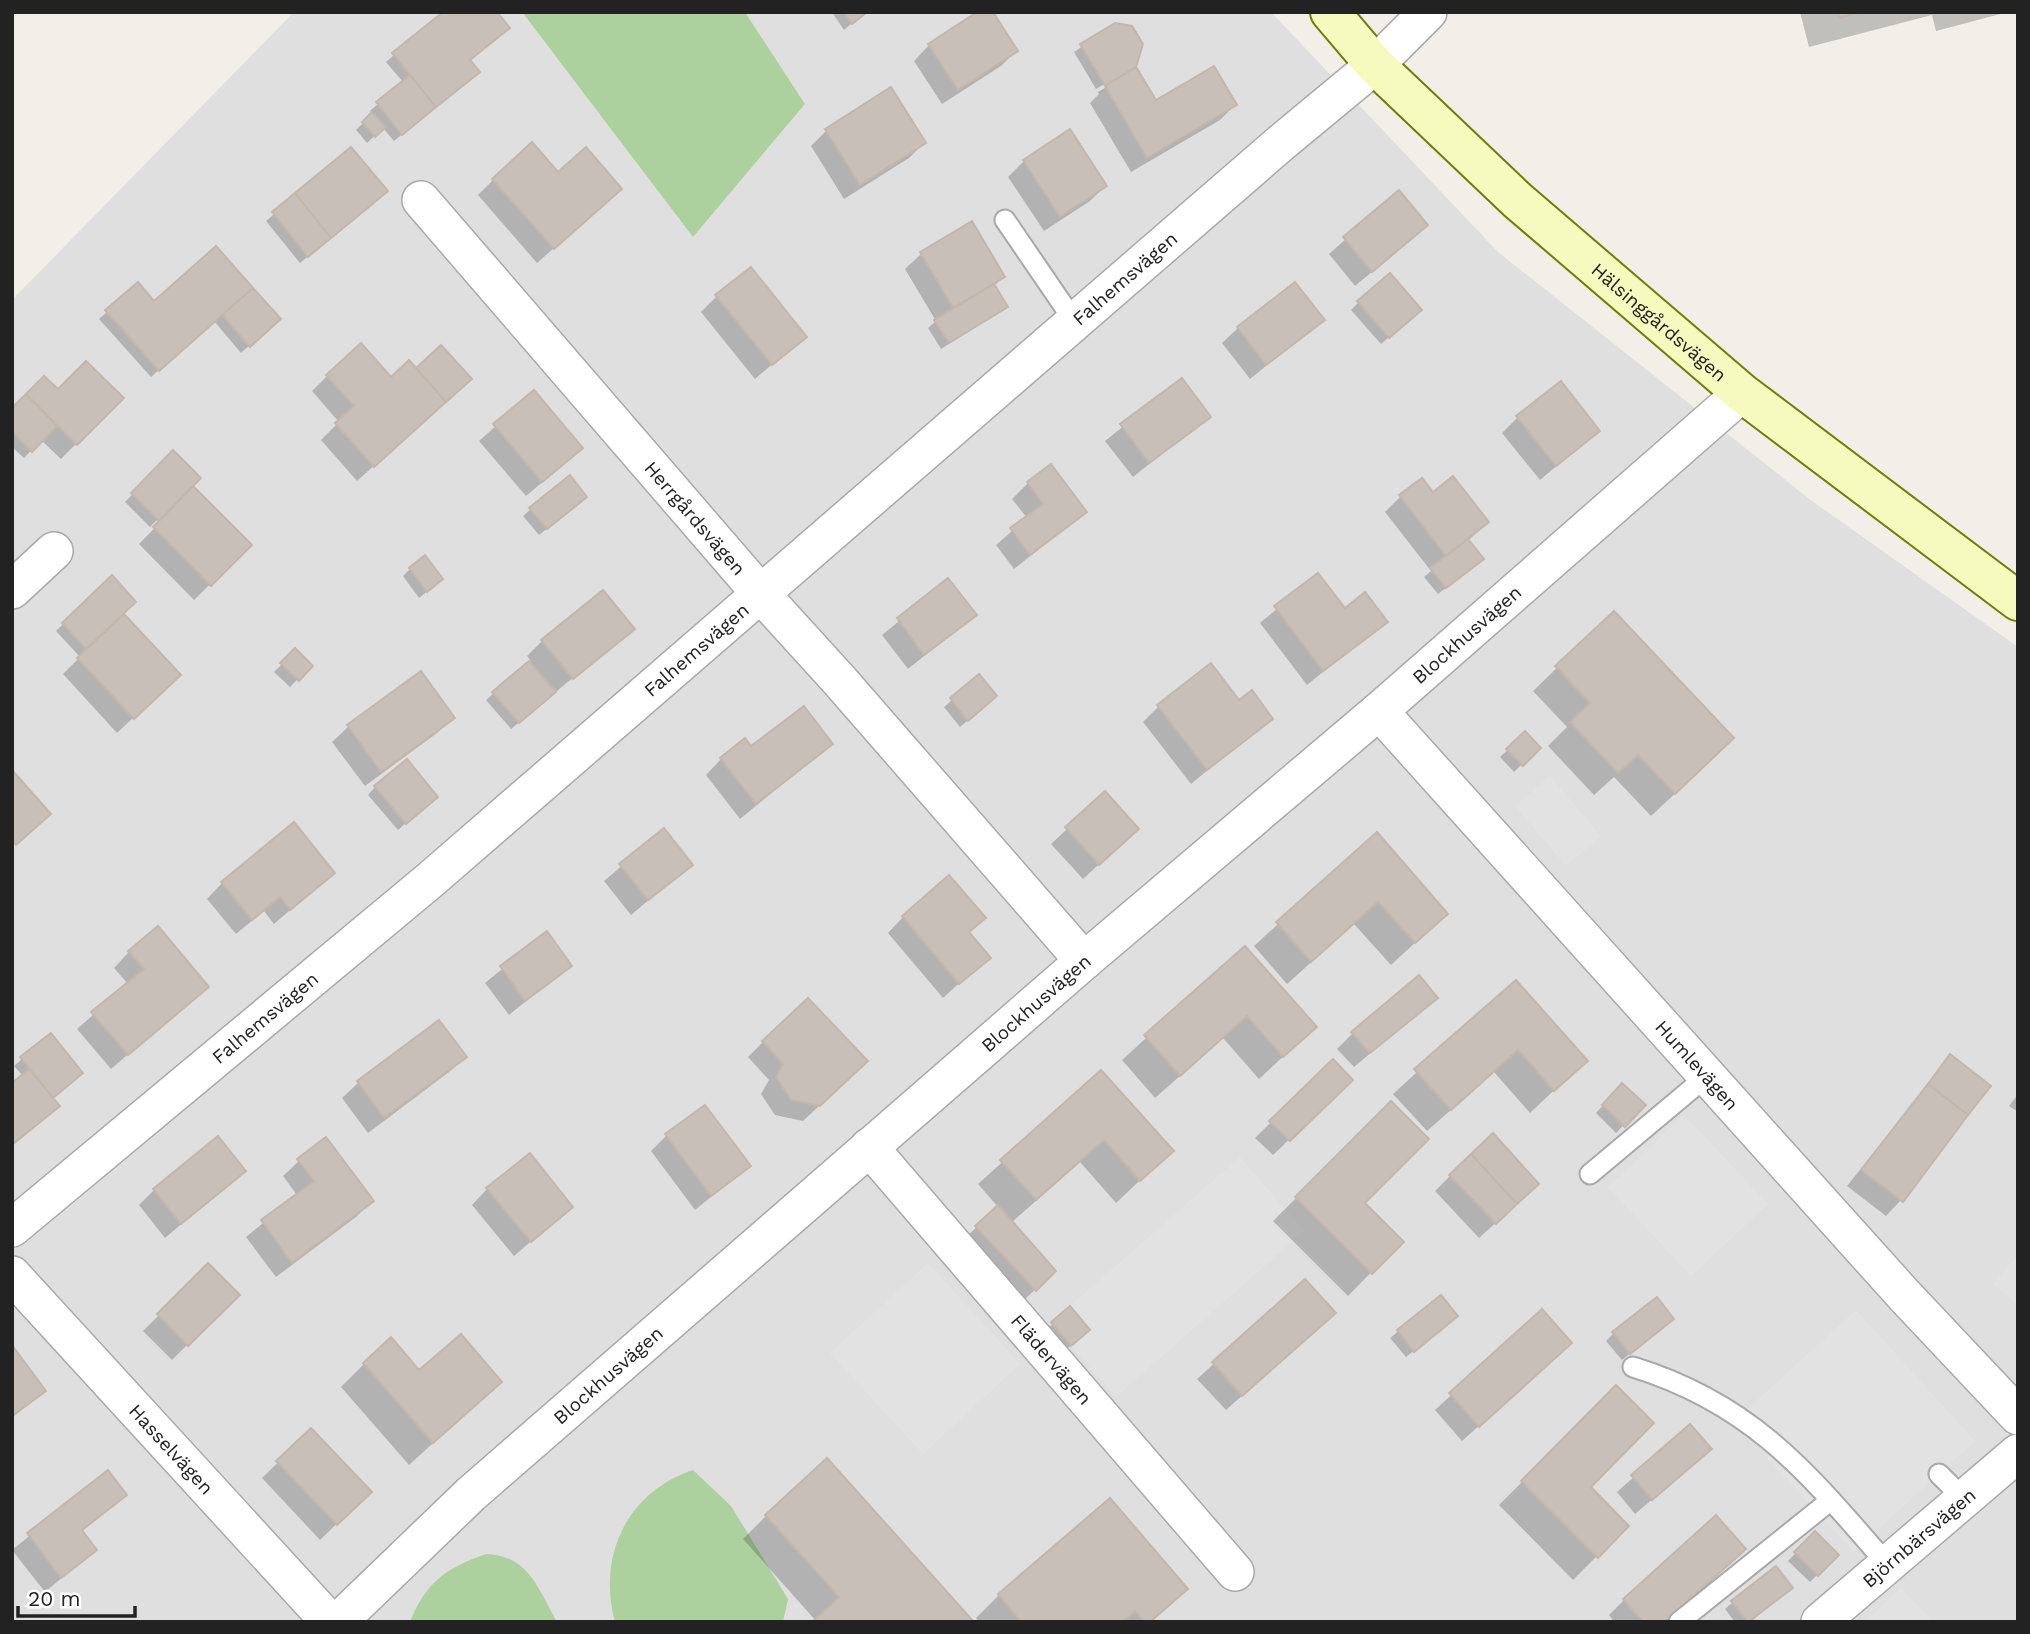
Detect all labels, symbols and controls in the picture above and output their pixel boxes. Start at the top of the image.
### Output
street label: Falhemsvägen [1068,227,1182,330]
street label: Hälsinggårdsvägen [1587,258,1732,386]
street label: Herrgårdsvägen [640,456,751,580]
street label: Blockhusvägen [1407,580,1526,688]
street label: Falhemsvägen [639,598,753,701]
street label: Blockhusvägen [976,949,1095,1057]
street label: Falhemsvägen [207,967,323,1068]
street label: Humlevägen [1651,1015,1744,1115]
street label: Flädervägen [1006,1309,1097,1409]
street label: Blockhusvägen [548,1321,667,1429]
street label: Hasselvägen [124,1399,219,1499]
street label: Björnbärsvägen [1858,1483,1980,1592]
scale bar [18,1574,135,1618]
text: 20 m [28,1586,80,1611]

